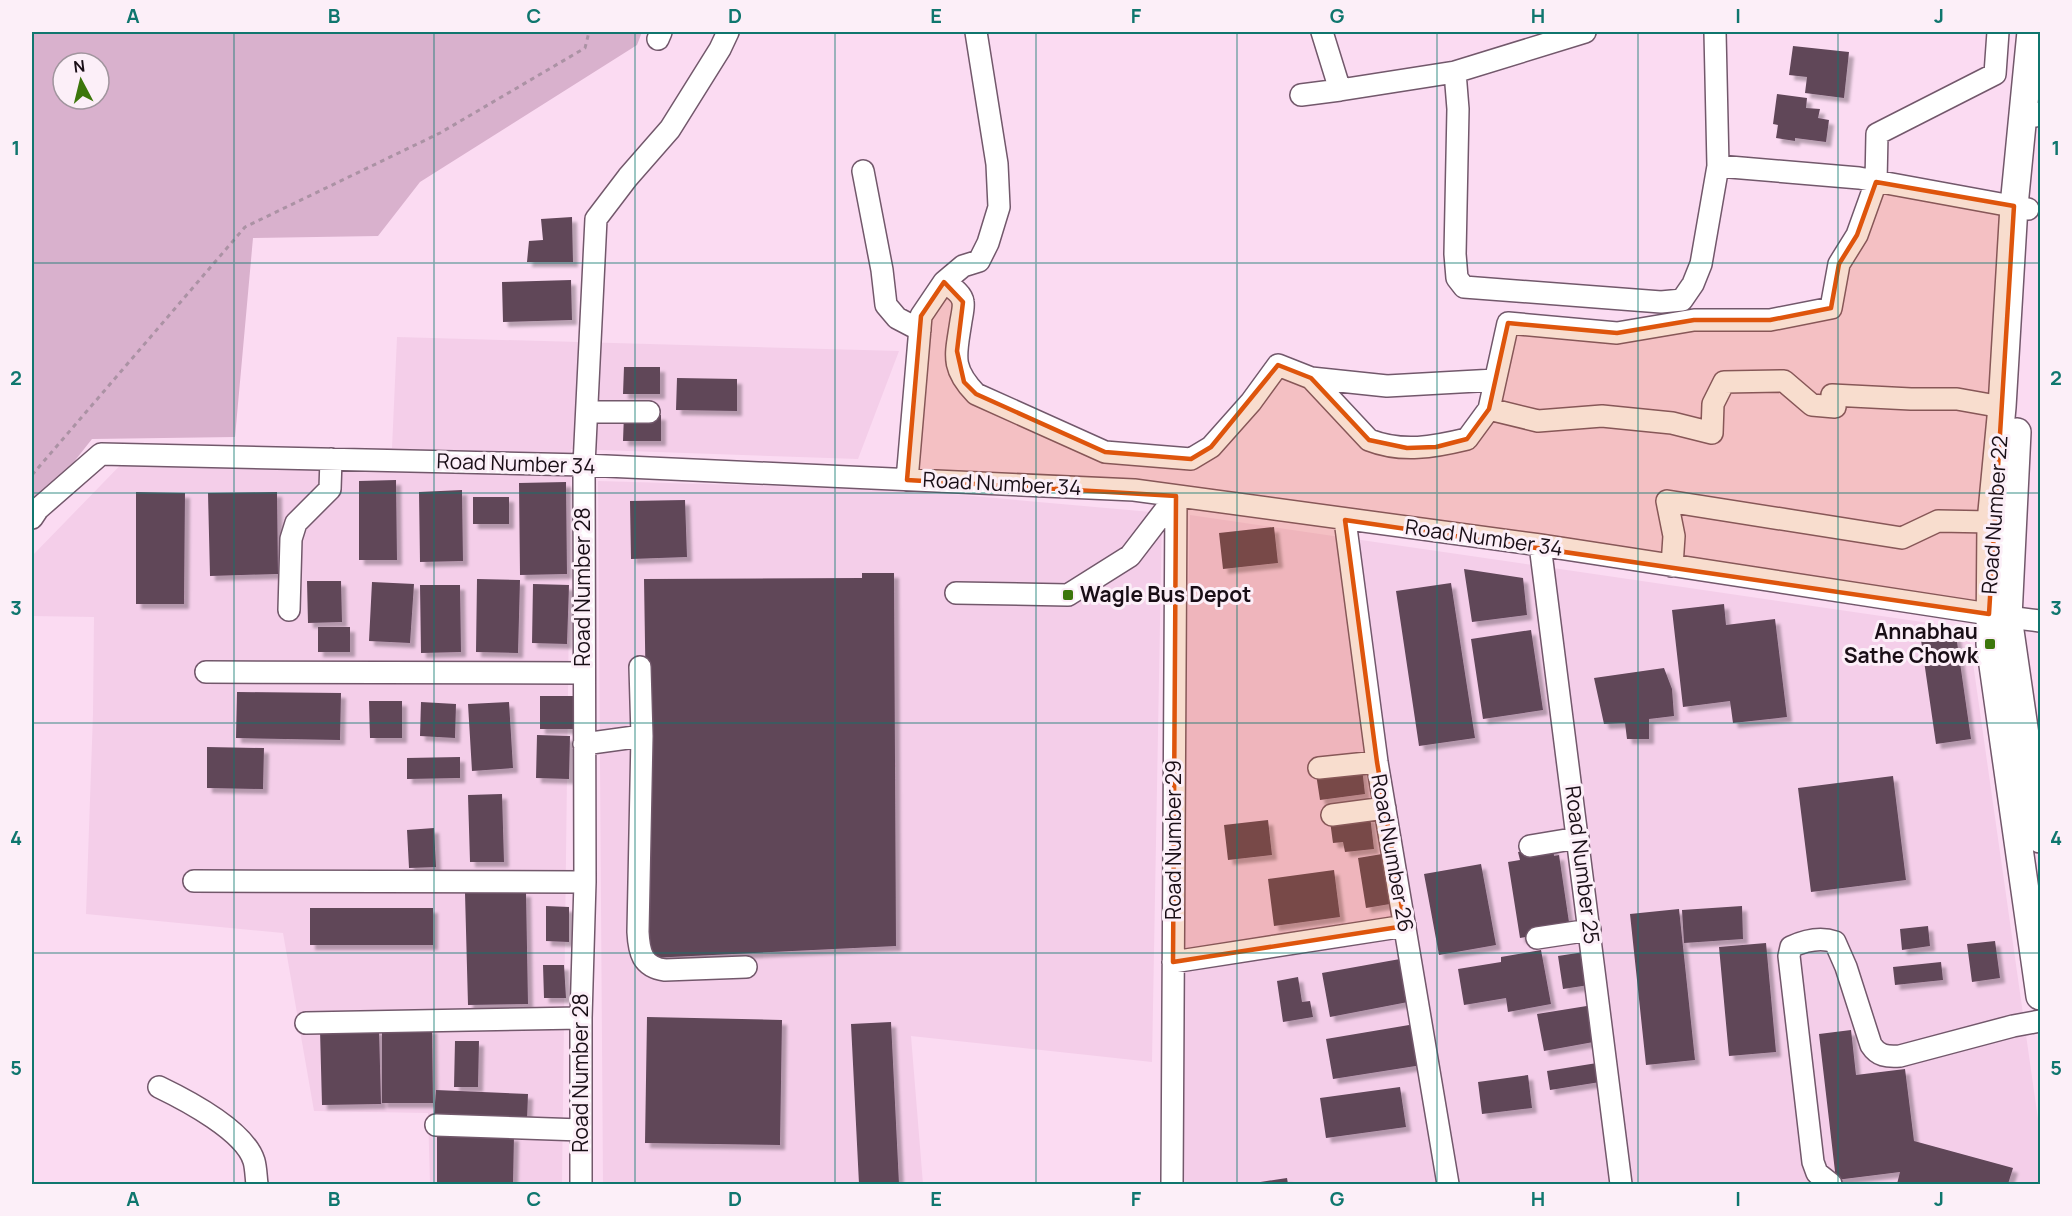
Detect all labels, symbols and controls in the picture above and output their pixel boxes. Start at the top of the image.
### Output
text: A [126,2,140,29]
text: B [328,2,341,29]
text: C [527,2,541,29]
text: D [728,2,742,29]
text: E [930,2,942,29]
text: F [1131,2,1142,29]
text: G [1330,2,1345,29]
text: H [1531,2,1545,29]
text: I [1735,2,1741,29]
text: J [1934,2,1944,29]
north arrow [51,51,111,111]
text: N [72,54,86,78]
text: 1 [12,134,20,161]
text: 1 [2052,134,2060,161]
text: 2 [10,364,22,391]
text: 2 [2050,364,2062,391]
street label: Road Number 22 [1974,435,2014,595]
street label: Road Number 34 [436,446,596,480]
street label: Road Number 34 [922,465,1082,501]
street label: Road Number 28 [568,507,596,667]
street label: Road Number 34 [1403,512,1565,562]
place label: Wagle Bus Depot [1080,580,1251,608]
marker: Wagle Bus Depot [1061,588,1075,602]
text: 3 [10,594,22,621]
text: 3 [2050,594,2062,621]
place label: Annabhau Sathe Chowk [1844,617,1979,669]
marker: Annabhau Sathe Chowk [1983,637,1997,651]
street label: Road Number 29 [1159,760,1187,920]
street label: Road Number 26 [1365,772,1421,934]
street label: Road Number 25 [1559,784,1607,946]
text: 4 [10,824,22,851]
text: 4 [2050,824,2062,851]
street label: Road Number 28 [566,993,594,1153]
text: 5 [10,1054,22,1081]
text: 5 [2050,1054,2062,1081]
text: A [126,1185,140,1212]
text: B [328,1185,341,1212]
text: C [527,1185,541,1212]
text: D [728,1185,742,1212]
text: E [930,1185,942,1212]
text: F [1131,1185,1142,1212]
text: G [1330,1185,1345,1212]
text: H [1531,1185,1545,1212]
text: I [1735,1185,1741,1212]
text: J [1934,1185,1944,1212]

